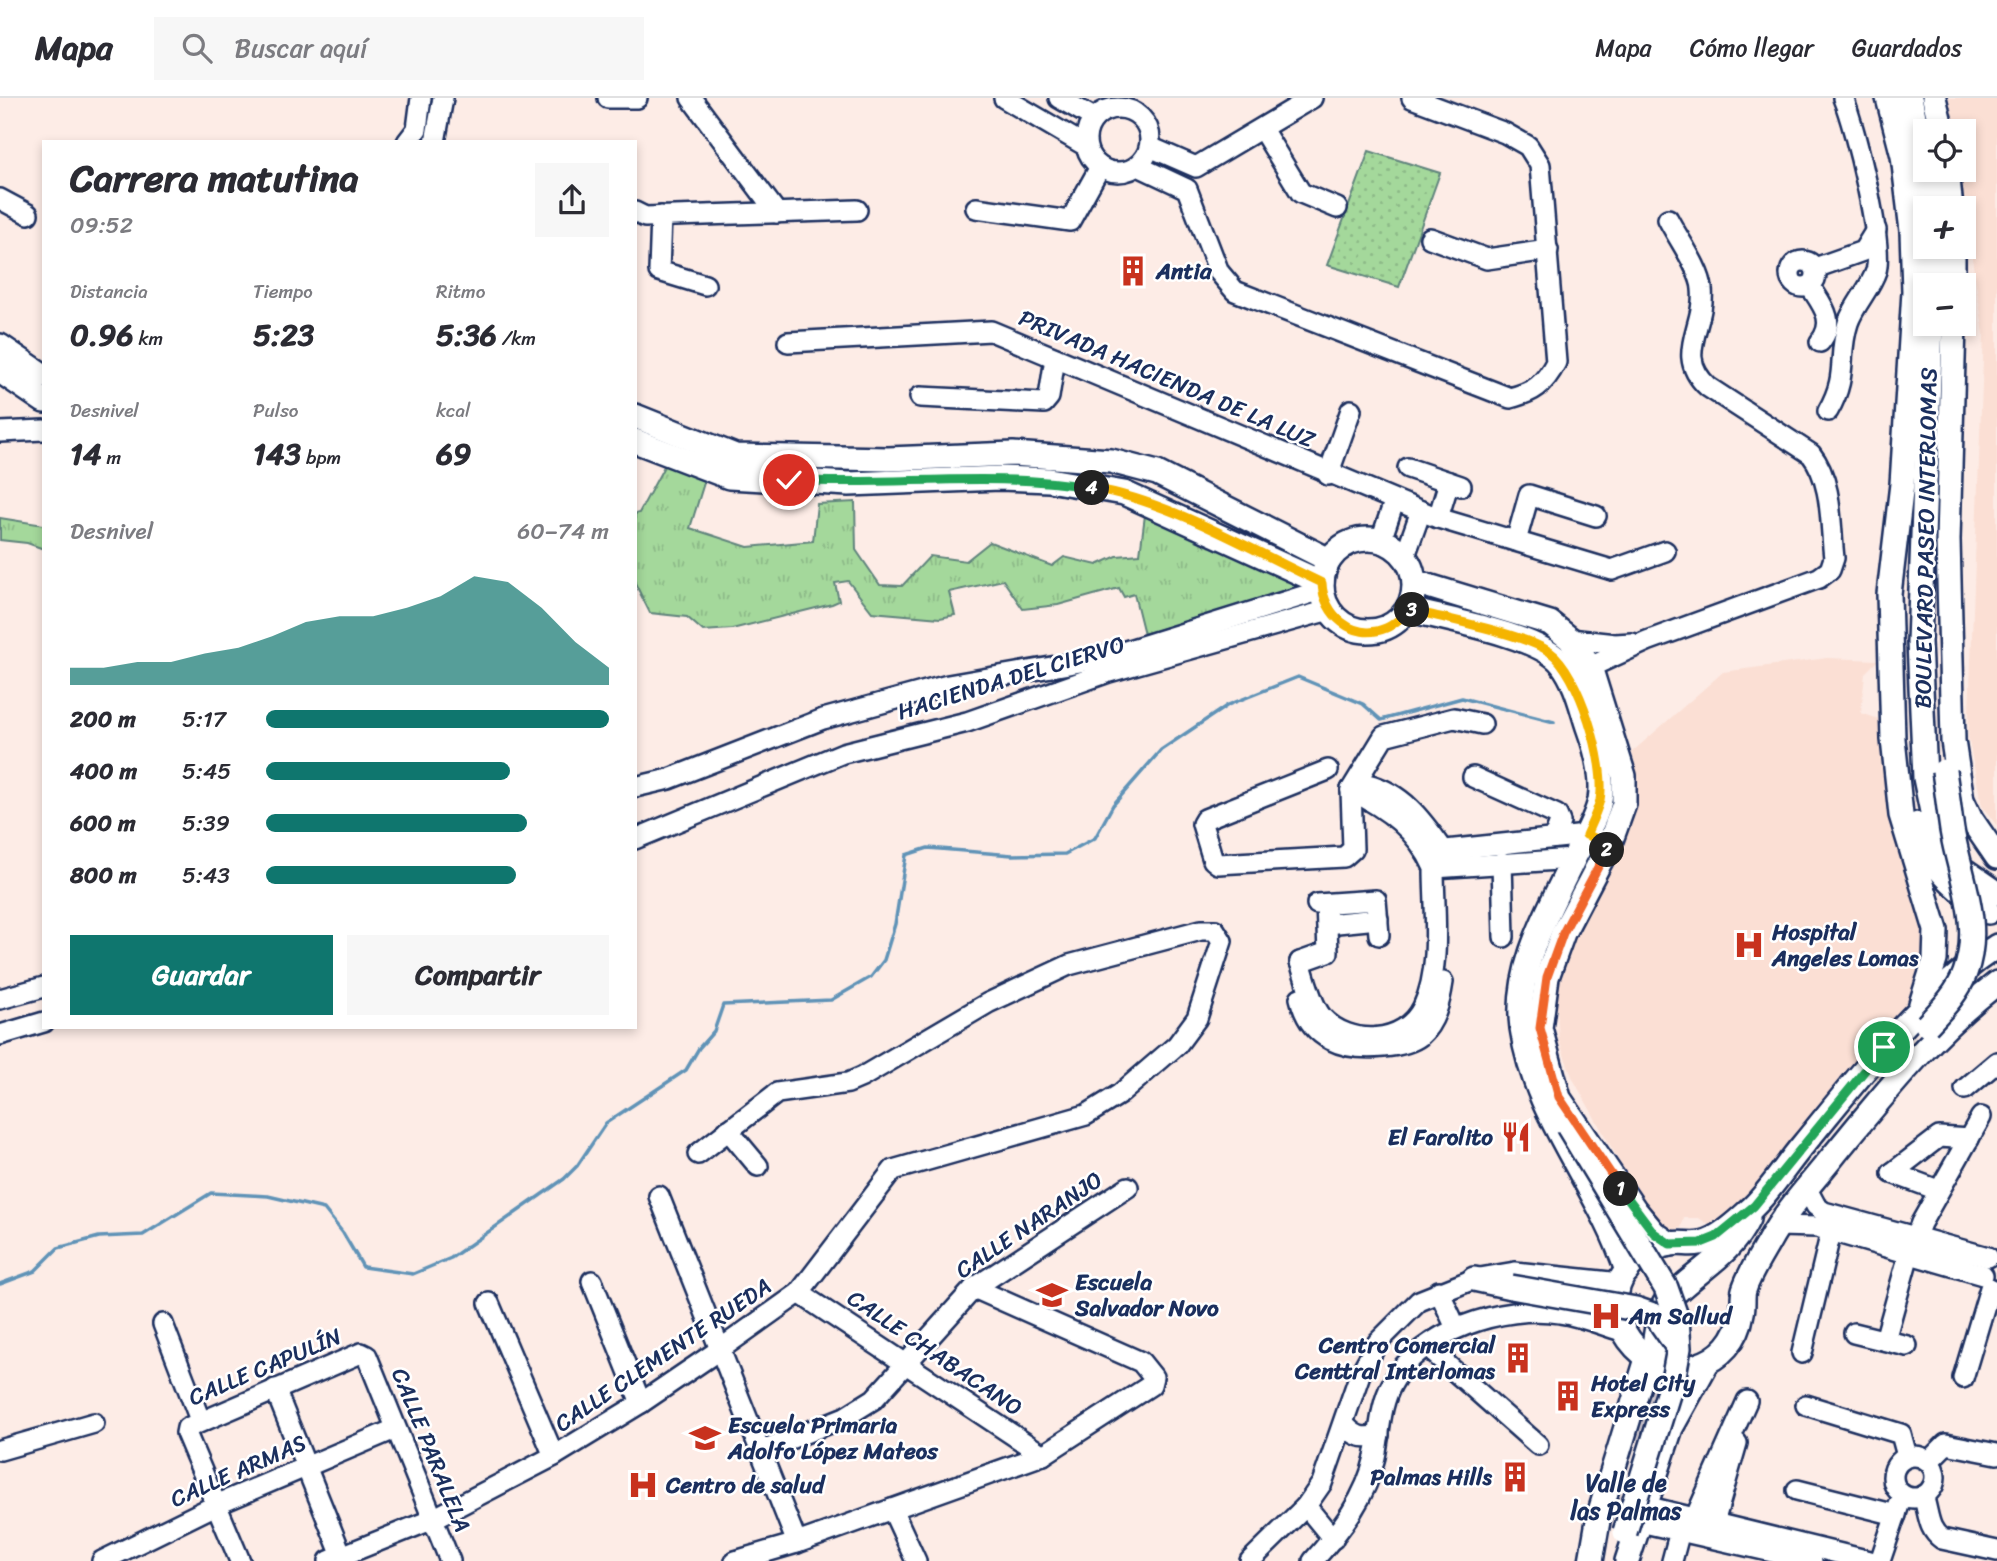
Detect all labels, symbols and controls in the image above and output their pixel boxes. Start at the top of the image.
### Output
search box [154,17,644,80]
text: Mapa [35,19,112,77]
text: Buscar aquí [234,25,367,71]
text: Mapa [1595,27,1652,69]
text: Cómo llegar [1690,27,1814,69]
text: Guardados [1852,27,1962,69]
icon: search [178,29,216,67]
map controls [1913,119,1976,336]
button: locate [1913,119,1976,182]
text: Carrera matutina [70,145,359,212]
button: share [535,163,609,237]
button: + [1913,196,1976,259]
text: 09:52 [70,205,133,246]
place label: Antia [1155,251,1213,292]
building icon: Antia [1116,254,1150,288]
button: − [1913,273,1976,336]
text: Distancia [70,275,148,308]
text: Tiempo [253,275,313,308]
text: Ritmo [436,275,485,308]
street label: PRIVADA HACIENDA DE LA LUZ [1012,298,1323,461]
text: 0.96 [70,308,133,362]
text: 5:23 [253,308,314,362]
text: 5:36 [436,308,497,362]
text: km [133,322,163,355]
text: /km [497,322,536,355]
street label: BOULEVARD PASEO INTERLOMAS [1903,367,1949,709]
text: Desnivel [70,394,139,427]
text: Pulso [253,394,299,427]
text: kcal [436,394,471,427]
text: 14 [70,427,102,481]
text: 143 [253,427,301,481]
text: 69 [436,427,471,481]
text: m [102,441,121,474]
text: bpm [301,441,341,474]
pin [759,450,819,510]
icon: check [770,461,808,499]
pin: 4 [1074,470,1110,506]
text: 4 [1086,471,1097,504]
text: Desnivel [70,511,153,552]
text: 60–74 m [517,511,609,552]
pin: 3 [1394,592,1430,628]
text: 3 [1406,593,1417,626]
street label: HACIENDA DEL CIERVO [892,624,1130,732]
text: 200 m [70,699,136,740]
text: 5:17 [182,699,226,740]
text: 400 m [70,751,137,792]
text: 5:45 [182,751,231,792]
text: 600 m [70,803,136,844]
text: 5:39 [182,803,230,844]
pin: 2 [1590,832,1624,868]
text: 2 [1601,833,1612,866]
text: 800 m [70,855,137,896]
text: 5:43 [182,855,230,896]
place label: Hospital Angeles Lomas [1771,912,1919,979]
hospital icon: Hospital Angeles Lomas [1732,928,1766,962]
button: Guardar [70,935,333,1015]
button: Compartir [347,935,609,1015]
pin [1854,1017,1914,1077]
icon: arrive [1865,1028,1903,1066]
place label: El Farolito [1388,1117,1493,1158]
restaurant icon: El Farolito [1499,1120,1533,1154]
street label: CALLE NARANJO [947,1160,1111,1290]
pin: 1 [1604,1172,1638,1206]
text: 1 [1616,1172,1625,1205]
place label: Escuela Salvador Novo [1074,1262,1219,1329]
street label: CALLE CLEMENTE RUEDA [546,1267,780,1443]
school or university icon: Escuela Salvador Novo [1035,1278,1069,1312]
street label: CALLE CHABACANO [838,1279,1032,1427]
place label: Am Sallud [1628,1296,1733,1337]
hospital icon: Am Sallud [1589,1299,1623,1333]
street label: CALLE CAPULÍN [182,1316,348,1418]
place label: Centro Comercial Centtral Interlomas [1294,1325,1496,1392]
building icon: Centro Comercial Centtral Interlomas [1501,1341,1535,1375]
street label: CALLE PARALELA [379,1362,483,1538]
place label: Hotel City Express [1590,1363,1696,1430]
building icon: Hotel City Express [1551,1379,1585,1413]
place label: Escuela Primaria Adolfo López Mateos [727,1405,939,1472]
school or university icon: Escuela Primaria Adolfo López Mateos [688,1421,722,1455]
street label: CALLE ARMAS [163,1423,313,1519]
place label: Palmas Hills [1370,1457,1493,1498]
building icon: Palmas Hills [1498,1460,1532,1494]
district label: Valle de las Palmas [1569,1462,1683,1532]
place label: Centro de salud [665,1465,826,1506]
hospital icon: Centro de salud [626,1468,660,1502]

